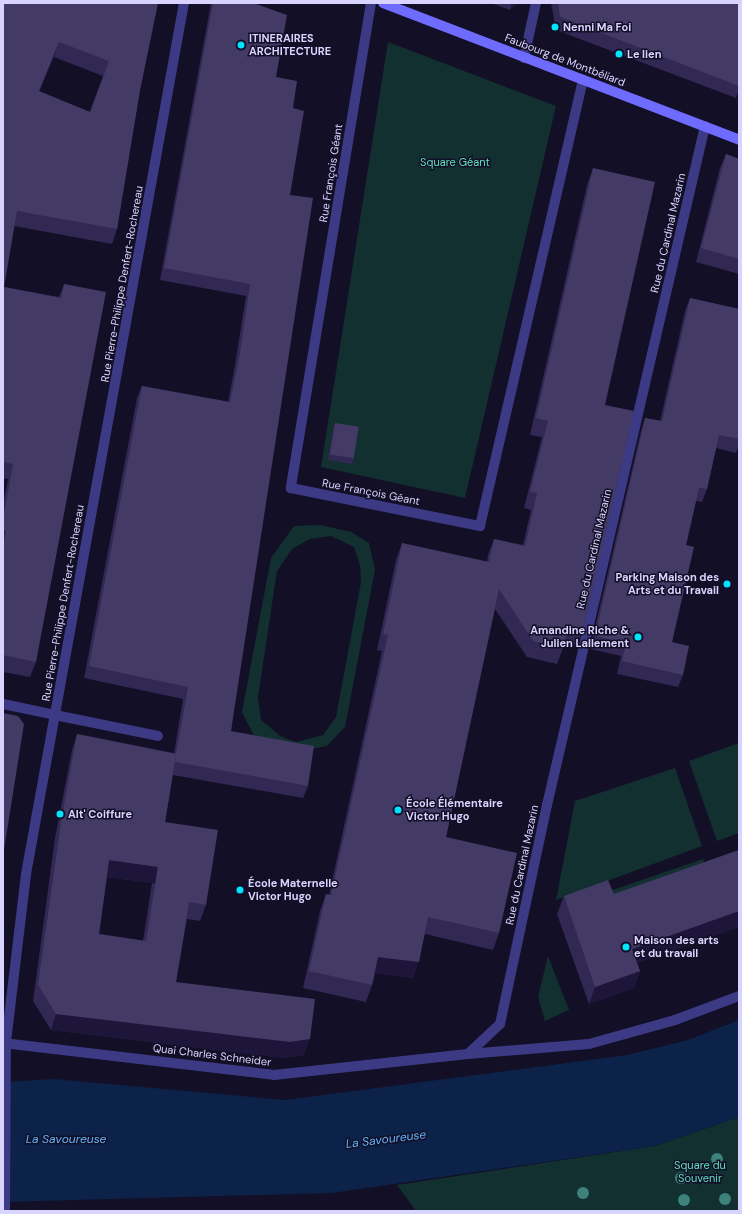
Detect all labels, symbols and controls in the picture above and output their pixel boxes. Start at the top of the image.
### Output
place label: Nenni Ma Foi [563,20,631,34]
marker: Nenni Ma Foi [550,22,560,32]
street label: Faubourg de Montbéliard [503,31,627,89]
place label: ITINERAIRES ARCHITECTURE [249,32,331,58]
marker: ITINERAIRES ARCHITECTURE [236,40,246,50]
place label: Le lien [627,47,661,61]
marker: Le lien [614,49,624,59]
street label: Rue François Géant [317,123,345,223]
park label: Square Géant [420,155,490,169]
street label: Rue du Cardinal Mazarin [648,172,688,294]
street label: Rue Pierre-Philippe Denfert-Rochereau [98,185,146,383]
street label: Rue François Géant [321,476,421,508]
street label: Rue du Cardinal Mazarin [574,488,614,610]
street label: Rue Pierre-Philippe Denfert-Rochereau [39,504,87,702]
place label: Parking Maison des Arts et du Travail [616,571,719,597]
marker: Parking Maison des Arts et du Travail [722,579,732,589]
place label: Amandine Riche & Julien Lallement [530,624,629,650]
marker: Amandine Riche & Julien Lallement [632,631,644,643]
place label: École Élémentaire Victor Hugo [406,797,503,823]
street label: Rue du Cardinal Mazarin [503,804,541,926]
marker: École Élémentaire Victor Hugo [393,805,403,815]
place label: Alt' Coiffure [68,807,132,821]
marker: Alt' Coiffure [55,809,65,819]
place label: École Maternelle Victor Hugo [248,877,338,903]
marker: École Maternelle Victor Hugo [235,885,245,895]
place label: Maison des arts et du travail [634,934,719,960]
marker: Maison des arts et du travail [621,942,631,952]
street label: Quai Charles Schneider [152,1041,272,1069]
water label: La Savoureuse [345,1128,427,1152]
water label: La Savoureuse [26,1133,106,1147]
park label: Square du Souvenir [674,1159,726,1185]

